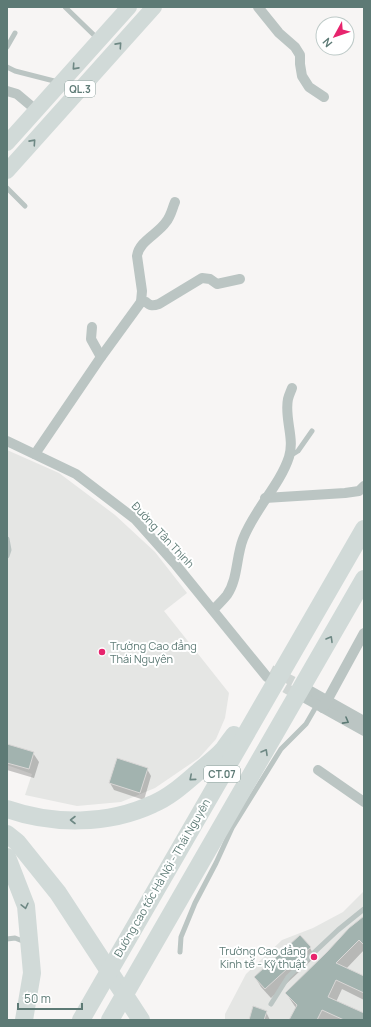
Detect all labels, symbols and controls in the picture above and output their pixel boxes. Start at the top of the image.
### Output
north arrow [315,16,355,56]
text: N [319,35,335,51]
one-way arrow [115,43,122,50]
one-way arrow [72,62,79,70]
road number: QL.3 [65,81,95,97]
one-way arrow [28,140,35,147]
street label: Đường Tân Thịnh [129,498,198,571]
one-way arrow [325,636,332,643]
place label: Trường Cao đẳng Thái Nguyên [110,638,197,666]
marker: Trường Cao đẳng Thái Nguyên [97,647,107,657]
one-way arrow [341,716,349,723]
one-way arrow [260,749,267,756]
road number: CT.07 [204,766,240,782]
one-way arrow [189,773,197,780]
street label: Đường cao tốc Hà Nội - Thái Nguyên [110,796,213,960]
one-way arrow [70,816,76,824]
one-way arrow [20,903,29,910]
place label: Trường Cao đẳng Kinh tế - Kỹ thuật [219,943,306,971]
marker: Trường Cao đẳng Kinh tế - Kỹ thuật [309,952,319,962]
scale bar [18,985,82,1011]
text: 50 m [24,990,51,1007]

